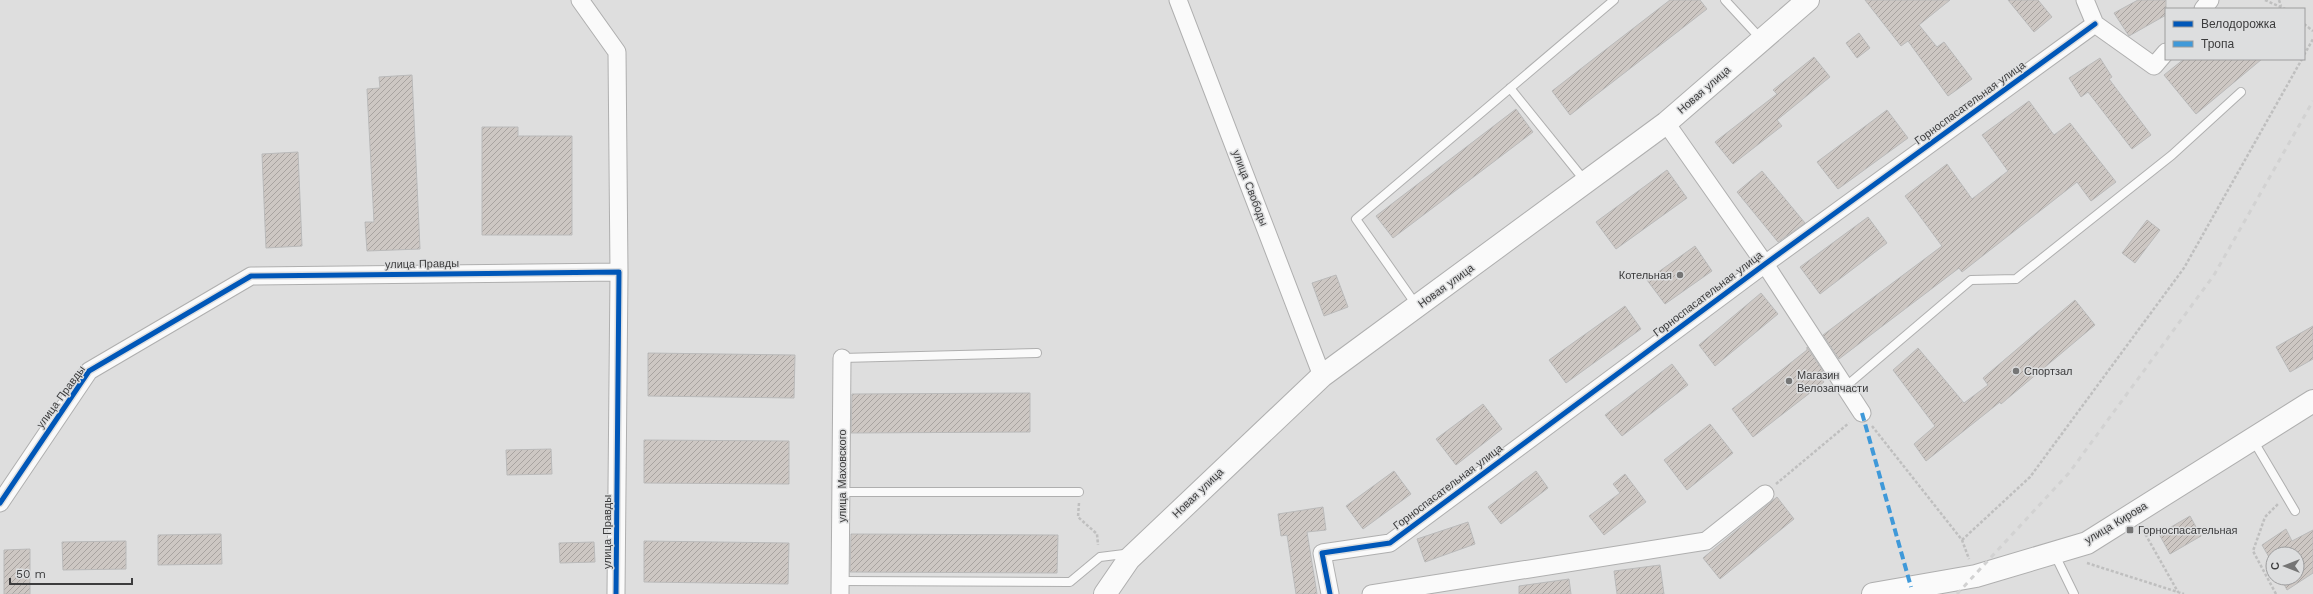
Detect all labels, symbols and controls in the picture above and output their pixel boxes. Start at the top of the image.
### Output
legend [2165,8,2305,60]
text: Велодорожка [2201,17,2276,31]
text: Тропа [2201,37,2235,51]
street label: Горноспасательная улица [1912,58,2029,148]
street label: Новая улица [1675,63,1734,117]
street label: улица Свободы [1230,148,1270,228]
street label: Горноспасательная улица [1651,248,1766,339]
street label: улица Правды [385,257,459,271]
street label: Новая улица [1416,261,1477,311]
place label: Котельная [1619,269,1672,282]
marker: Котельная [1675,270,1685,280]
street label: улица Правды [34,363,88,431]
place label: Спортзал [2024,365,2073,378]
marker: Спортзал [2011,366,2021,376]
place label: Магазин Велозапчасти [1797,369,1868,395]
marker: Магазин Велозапчасти [1784,376,1794,386]
street label: улица Маховского [836,429,849,523]
street label: Горноспасательная улица [1391,441,1506,532]
street label: Новая улица [1170,465,1227,521]
street label: улица Правды [601,495,614,569]
street label: улица Кирова [2082,499,2150,547]
place label: Горноспасательная [2138,524,2238,537]
marker: Горноспасательная [2125,525,2135,535]
north arrow [2265,546,2305,586]
scale bar [10,560,132,586]
text: С [2269,562,2282,570]
text: 50 m [16,567,46,581]

